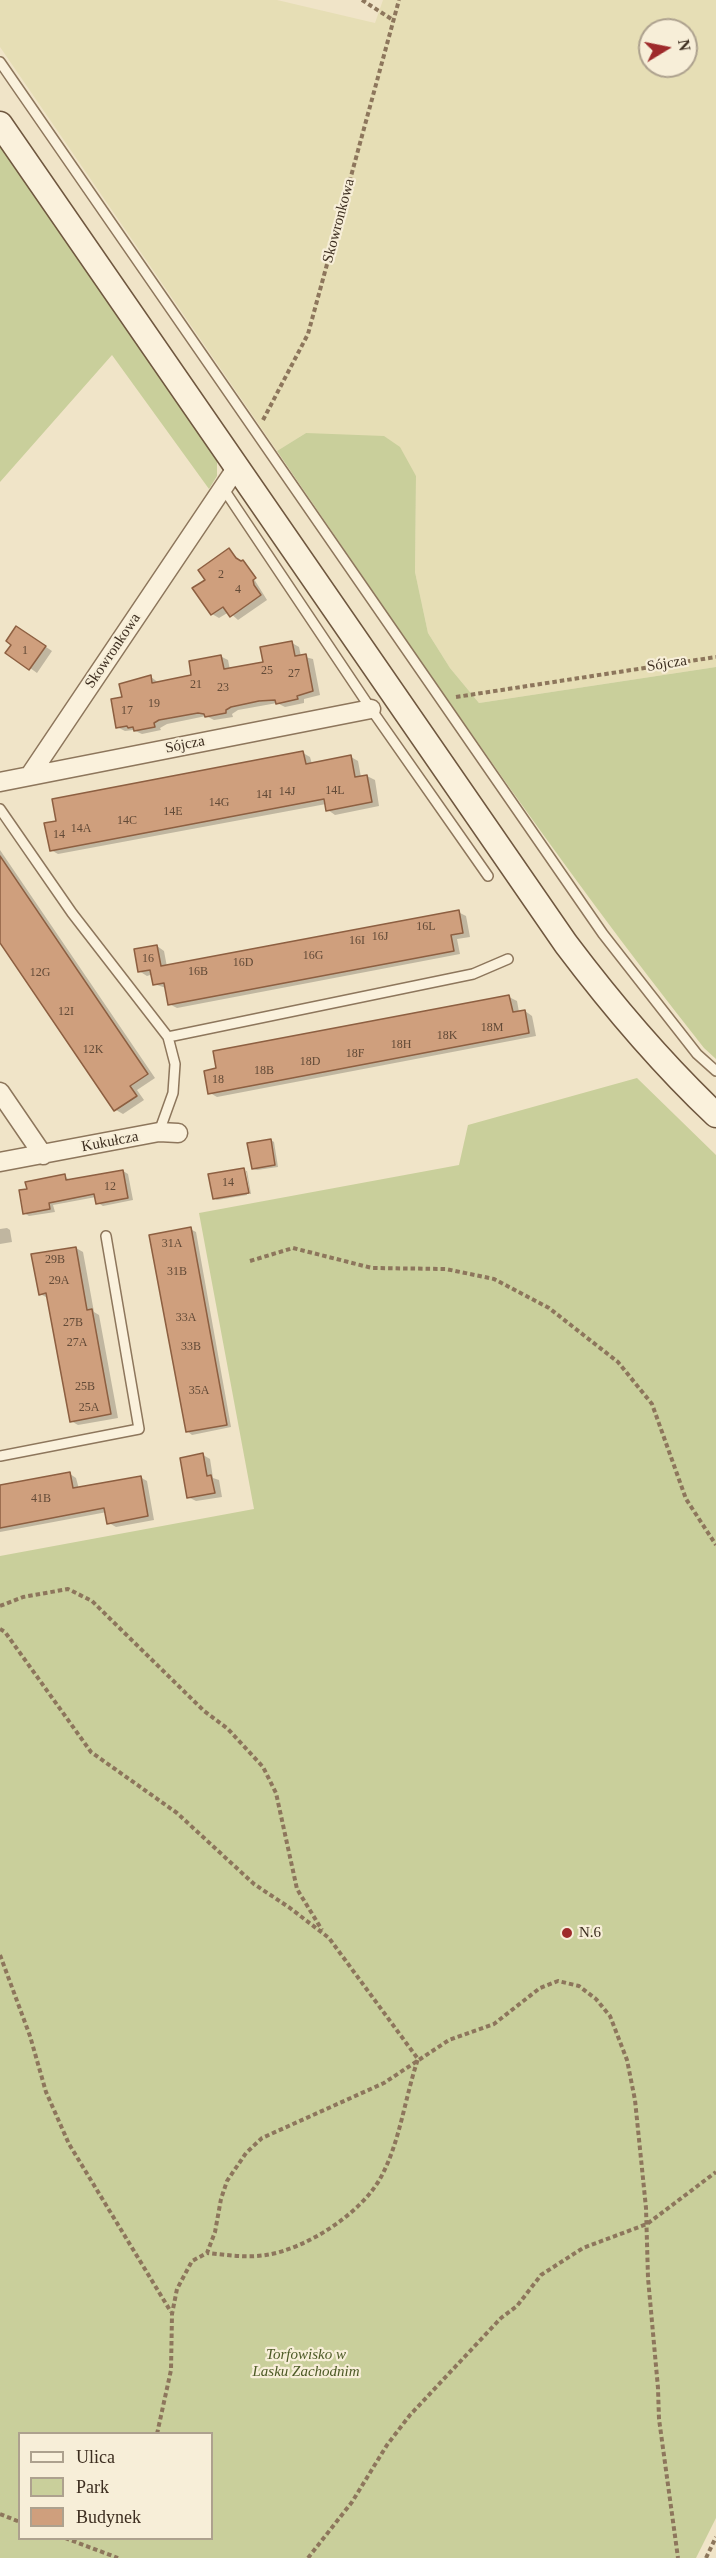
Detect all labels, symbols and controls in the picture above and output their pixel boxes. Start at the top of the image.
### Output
north arrow [638,18,698,78]
text: N [675,38,694,52]
street label: Skowronkowa [319,177,359,265]
house number: 2 [218,568,224,582]
house number: 4 [235,583,241,597]
street label: Skowronkowa [81,610,145,692]
house number: 1 [22,644,28,658]
street label: Sójcza [646,652,688,676]
house number: 25 [261,664,273,678]
house number: 27 [288,667,300,681]
house number: 21 [190,678,202,692]
house number: 23 [217,681,229,695]
house number: 19 [148,697,160,711]
house number: 17 [121,704,133,718]
street label: Sójcza [164,732,206,758]
house number: 14L [325,784,345,798]
house number: 14J [279,785,295,799]
house number: 14I [256,788,272,802]
house number: 14G [209,796,229,810]
house number: 14E [163,805,183,819]
house number: 14C [117,814,137,828]
house number: 14A [71,822,91,836]
house number: 14 [53,828,65,842]
house number: 16L [416,920,436,934]
house number: 16J [372,930,388,944]
house number: 16I [349,934,365,948]
house number: 16G [303,949,323,963]
house number: 16 [142,952,154,966]
house number: 16D [233,956,253,970]
house number: 16B [188,965,208,979]
house number: 12G [30,966,50,980]
house number: 12I [58,1005,74,1019]
house number: 18M [481,1021,503,1035]
house number: 18K [437,1029,457,1043]
house number: 18H [391,1038,411,1052]
house number: 12K [83,1043,103,1057]
house number: 18F [346,1047,364,1061]
house number: 18D [300,1055,320,1069]
house number: 18B [254,1064,274,1078]
house number: 18 [212,1073,224,1087]
street label: Kukułcza [80,1128,140,1156]
house number: 14 [222,1176,234,1190]
house number: 12 [104,1180,116,1194]
house number: 31A [162,1237,182,1251]
house number: 29B [45,1253,65,1267]
house number: 31B [167,1265,187,1279]
house number: 29A [49,1274,69,1288]
house number: 33A [176,1311,196,1325]
house number: 27B [63,1316,83,1330]
house number: 27A [67,1336,87,1350]
house number: 33B [181,1340,201,1354]
house number: 25B [75,1380,95,1394]
house number: 35A [189,1384,209,1398]
house number: 25A [79,1401,99,1415]
house number: 41B [31,1492,51,1506]
place label: N.6 [579,1924,601,1942]
marker: N.6 [560,1926,574,1940]
park label: Torfowisko w Lasku Zachodnim [252,2346,360,2381]
legend [18,2432,213,2540]
text: Ulica [76,2447,115,2467]
text: Park [76,2477,109,2497]
text: Budynek [76,2507,141,2527]

